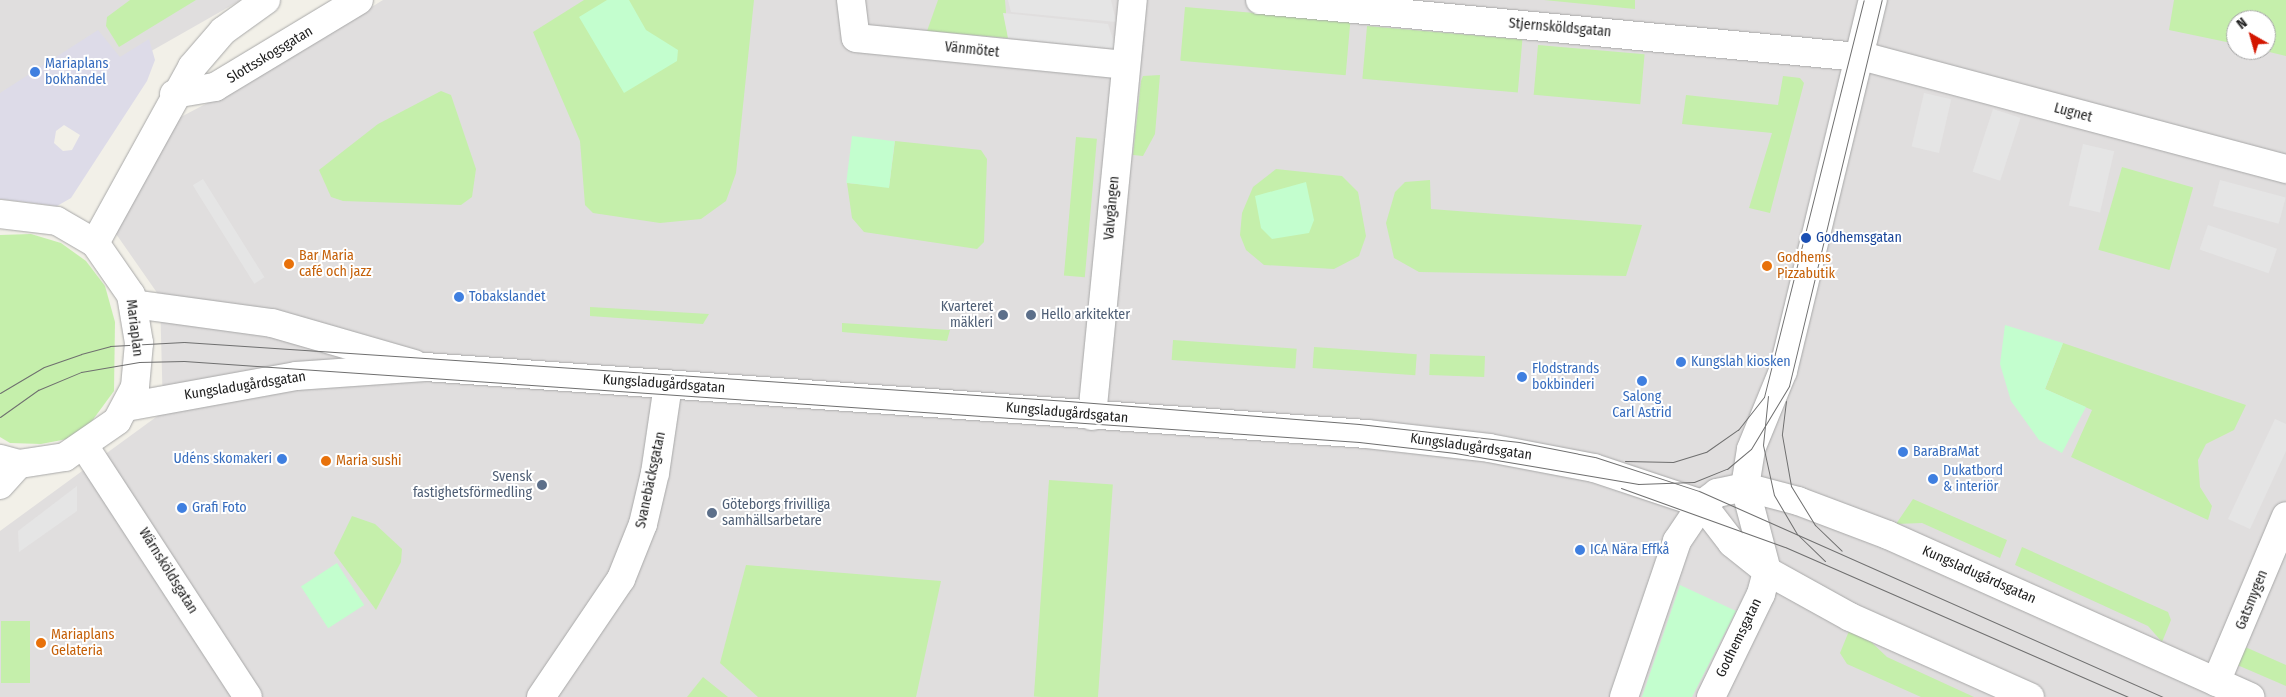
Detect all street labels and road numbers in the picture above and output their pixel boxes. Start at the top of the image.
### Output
street label: Stjernsköldsgatan [1508,15,1612,41]
street label: Slottsskogsgatan [224,23,316,87]
street label: Vänmötet [944,39,1000,61]
street label: Lugnet [2052,100,2094,126]
street label: Valvgången [1101,175,1123,241]
street label: Mariaplan [122,298,146,358]
street label: Kungsladugårdsgatan [183,368,307,404]
street label: Kungsladugårdsgatan [602,371,726,397]
street label: Kungsladugårdsgatan [1005,399,1129,427]
street label: Svanebäcksgatan [633,430,669,530]
street label: Kungsladugårdsgatan [1409,430,1533,464]
street label: Wärnsköldsgatan [135,525,201,617]
street label: Kungsladugårdsgatan [1919,542,2039,608]
street label: Gatsmygen [2232,568,2272,632]
street label: Godhemsgatan [1713,596,1765,680]

